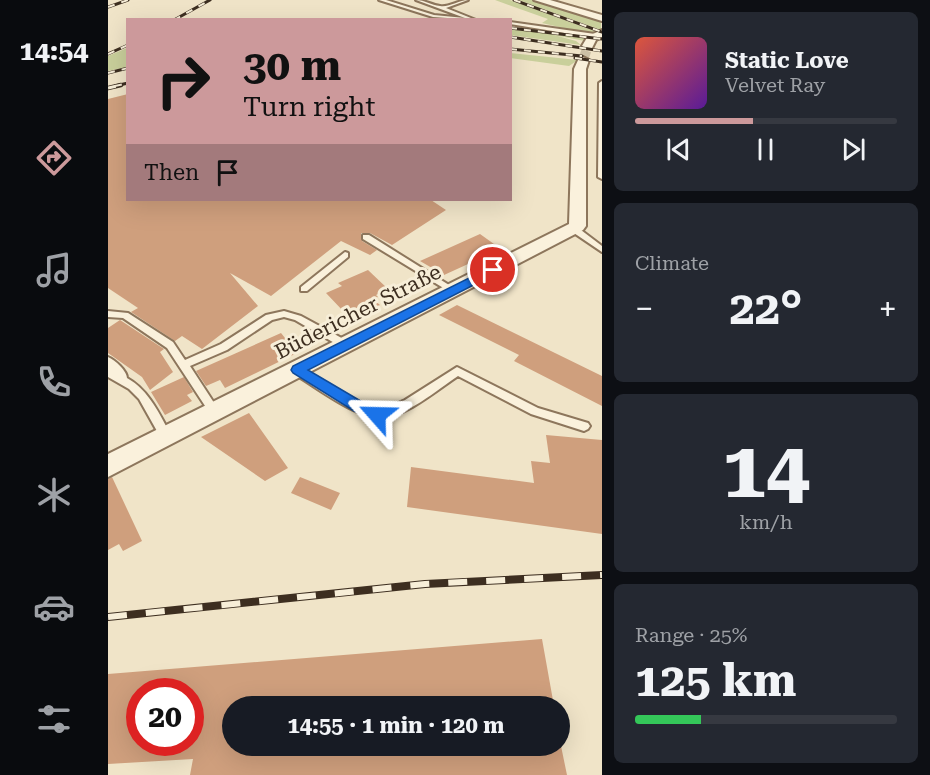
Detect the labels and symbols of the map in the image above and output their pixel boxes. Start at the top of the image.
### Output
pin [467,244,518,295]
street label: Büdericher Straße [271,260,445,364]
position arrow [345,383,409,447]
speed limit sign: 20 [126,678,204,756]

